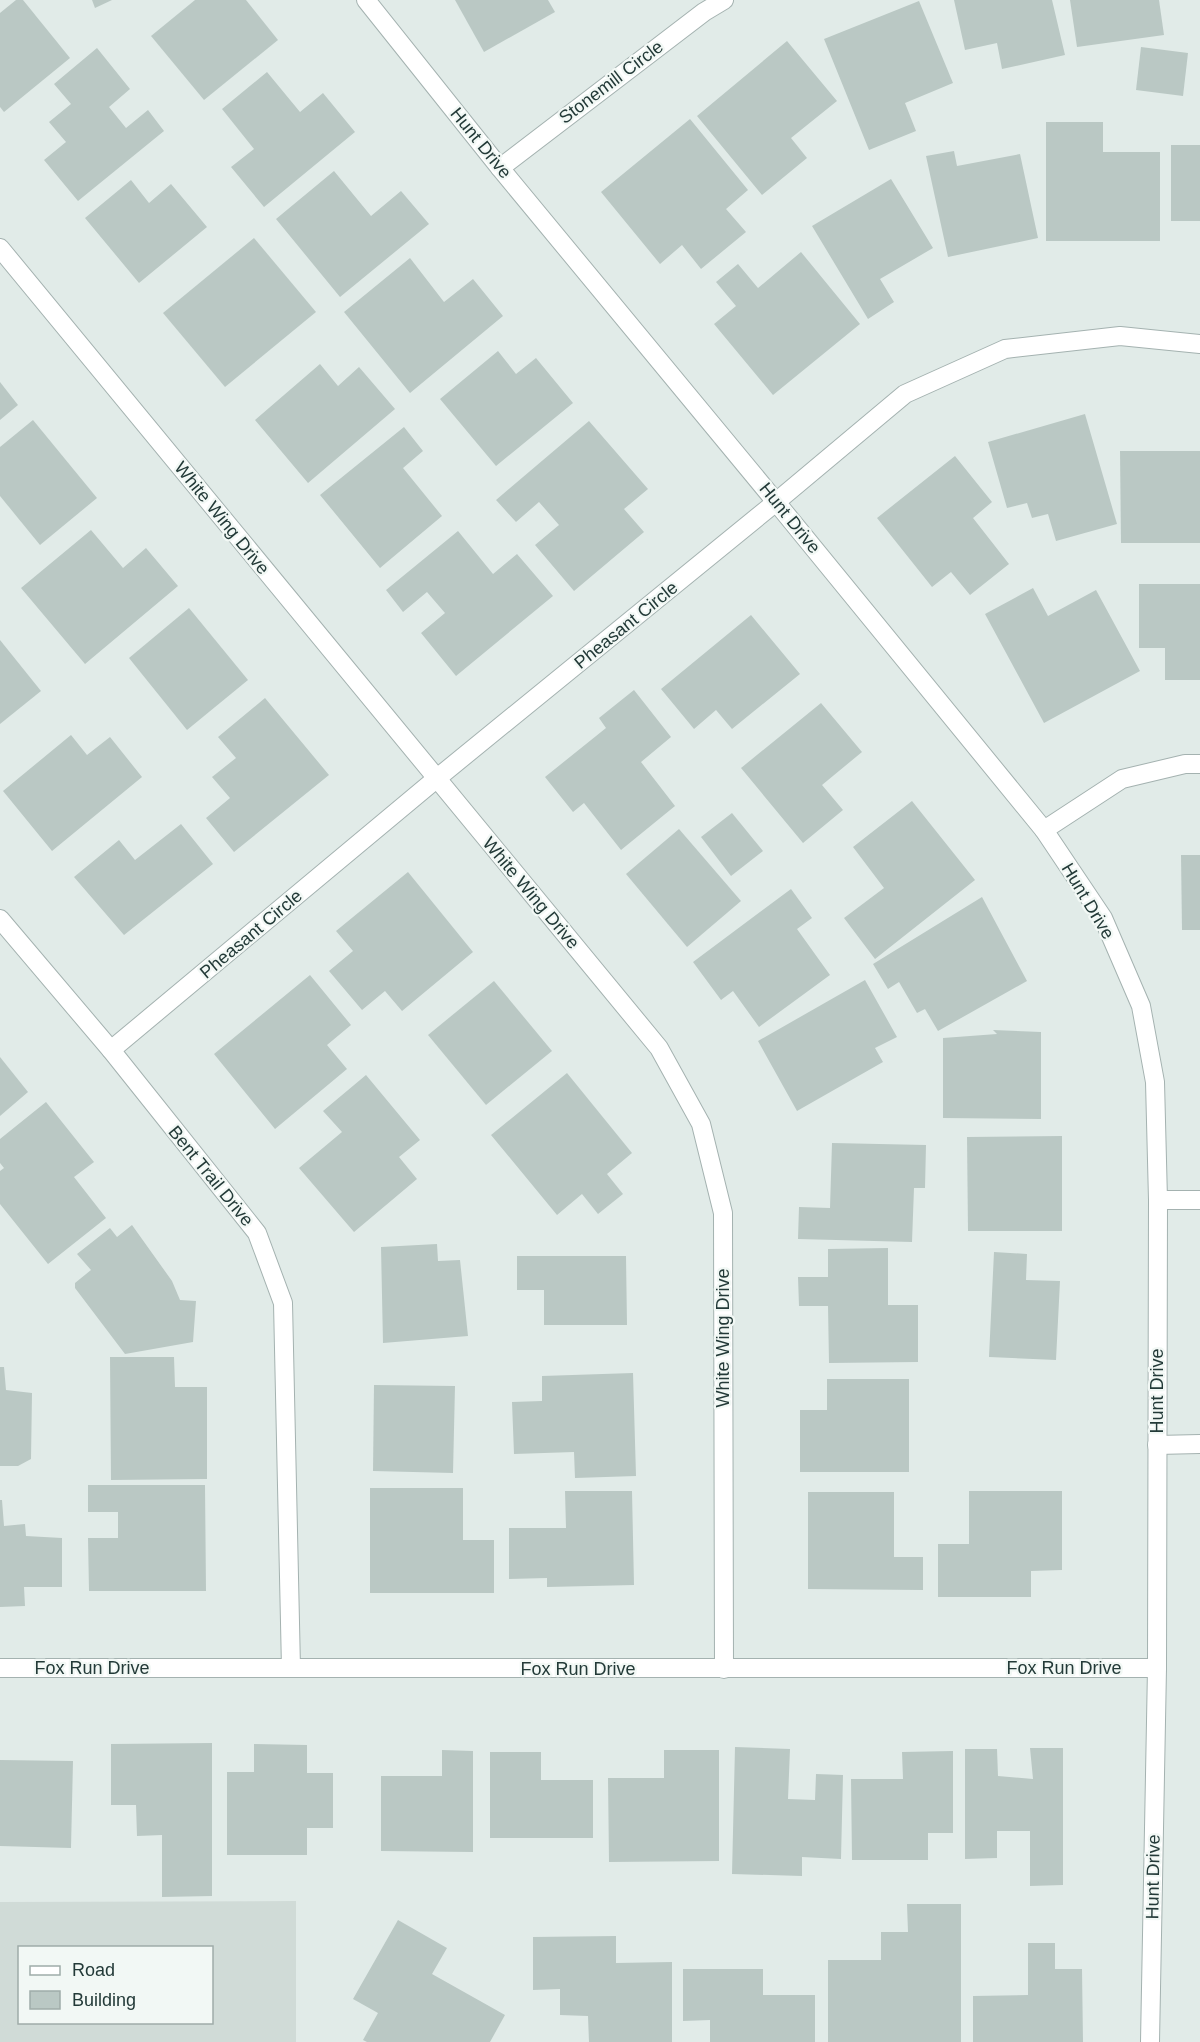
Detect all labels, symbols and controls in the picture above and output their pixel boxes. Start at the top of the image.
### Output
street label: Stonemill Circle [555,36,667,128]
street label: Hunt Drive [446,104,516,182]
street label: White Wing Drive [170,458,274,578]
street label: Hunt Drive [755,479,825,557]
street label: Pheasant Circle [570,577,682,673]
street label: White Wing Drive [479,833,583,953]
street label: Hunt Drive [1058,859,1118,943]
street label: Pheasant Circle [196,885,306,983]
street label: Bent Trail Drive [165,1122,257,1230]
street label: White Wing Drive [713,1268,733,1408]
street label: Hunt Drive [1147,1348,1167,1434]
street label: Fox Run Drive [34,1658,150,1678]
street label: Fox Run Drive [1006,1658,1122,1678]
street label: Fox Run Drive [520,1659,636,1679]
street label: Hunt Drive [1142,1834,1164,1920]
legend [18,1946,213,2024]
text: Road [72,1960,115,1980]
text: Building [72,1990,136,2010]

